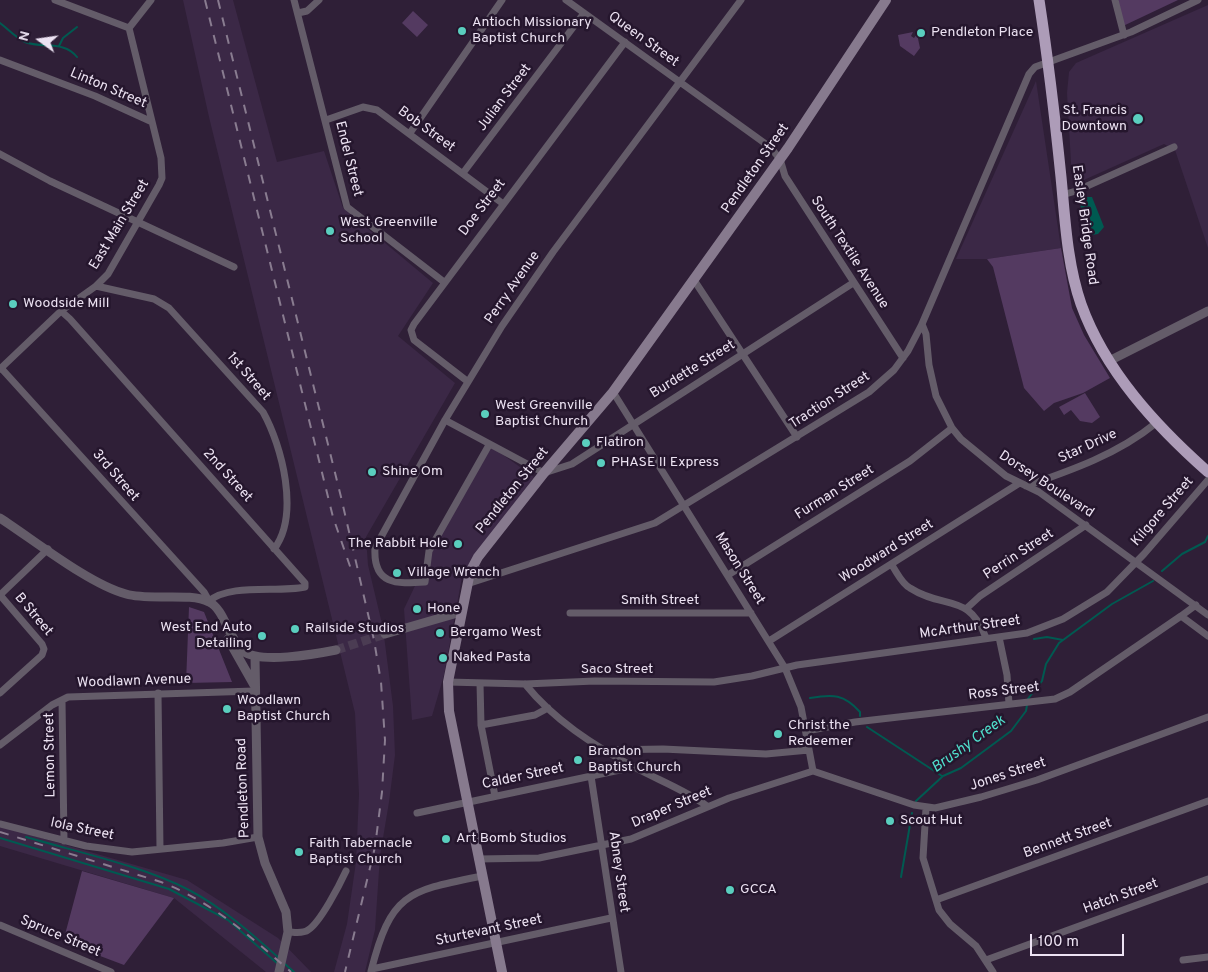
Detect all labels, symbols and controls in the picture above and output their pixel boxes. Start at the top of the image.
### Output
street label: Queen Street [604,9,682,71]
north arrow [15,15,65,65]
place label: Antioch Missionary Baptist Church [472,15,592,48]
marker: Antioch Missionary Baptist Church [456,25,468,37]
place label: Pendleton Place [931,25,1033,41]
marker: Pendleton Place [915,27,927,39]
text: N [15,29,34,43]
street label: Julian Street [474,61,536,135]
street label: Linton Street [67,65,149,113]
place label: St. Francis Downtown [1062,103,1127,136]
street label: Bob Street [394,104,458,156]
marker: St. Francis Downtown [1131,112,1145,126]
street label: Endel Street [330,119,366,199]
street label: Pendleton Street [719,121,793,217]
street label: Easley Bridge Road [1067,164,1101,286]
street label: Doe Street [456,176,510,240]
street label: East Main Street [86,177,154,273]
street label: South Textile Avenue [806,193,892,313]
place label: West Greenville School [340,215,438,248]
marker: West Greenville School [324,225,336,237]
street label: Perry Avenue [482,248,544,328]
place label: Woodside Mill [23,296,109,312]
marker: Woodside Mill [7,298,19,310]
street label: Burdette Street [647,337,739,403]
street label: 1st Street [222,349,274,405]
street label: Traction Street [787,369,873,433]
place label: West Greenville Baptist Church [495,398,593,431]
marker: West Greenville Baptist Church [479,408,491,420]
street label: Star Drive [1056,426,1120,468]
place label: Flatiron [596,435,644,451]
marker: Flatiron [580,437,592,449]
street label: Pendleton Street [473,444,553,538]
street label: 2nd Street [199,446,255,506]
street label: 3rd Street [88,447,142,505]
street label: Dorsey Boulevard [995,448,1097,522]
place label: PHASE II Express [611,455,719,471]
marker: PHASE II Express [595,457,607,469]
street label: Furman Street [792,462,878,524]
place label: Shine Om [382,464,443,480]
marker: Shine Om [366,466,378,478]
street label: Kilgore Street [1128,474,1198,550]
street label: Woodward Street [837,516,937,588]
street label: Perrin Street [981,526,1057,584]
street label: Mason Street [710,530,768,608]
place label: The Rabbit Hole [348,536,448,552]
marker: The Rabbit Hole [452,538,464,550]
place label: Village Wrench [407,565,500,581]
marker: Village Wrench [391,567,403,579]
street label: B Street [10,590,56,640]
street label: Smith Street [621,593,699,609]
place label: Hone [427,601,460,617]
marker: Hone [411,603,423,615]
street label: McArthur Street [919,613,1021,643]
place label: West End Auto Detailing [160,620,252,652]
place label: Railside Studios [305,621,404,637]
marker: Railside Studios [289,623,301,635]
place label: Bergamo West [450,625,541,641]
marker: Bergamo West [434,627,446,639]
marker: West End Auto Detailing [256,630,268,642]
place label: Naked Pasta [453,650,531,666]
marker: Naked Pasta [437,652,449,664]
street label: Saco Street [581,662,653,678]
street label: Woodlawn Avenue [77,672,191,692]
street label: Ross Street [967,679,1041,705]
place label: Woodlawn Baptist Church [237,693,330,726]
marker: Woodlawn Baptist Church [221,703,233,715]
street label: Lemon Street [42,712,60,798]
water label: Brushy Creek [929,712,1009,778]
place label: Christ the Redeemer [788,718,853,750]
marker: Christ the Redeemer [772,728,784,740]
street label: Pendleton Road [234,738,254,838]
place label: Brandon Baptist Church [588,744,681,776]
marker: Brandon Baptist Church [572,754,584,766]
street label: Jones Street [968,755,1048,795]
street label: Calder Street [481,760,565,794]
street label: Draper Street [629,784,715,832]
place label: Scout Hut [900,813,962,829]
street label: Iola Street [49,815,115,845]
marker: Scout Hut [884,815,896,827]
street label: Bennett Street [1022,815,1114,863]
street label: Abney Street [604,830,632,914]
place label: Art Bomb Studios [456,831,566,847]
marker: Art Bomb Studios [440,833,452,845]
place label: Faith Tabernacle Baptist Church [309,836,412,869]
marker: Faith Tabernacle Baptist Church [293,846,305,858]
street label: Hatch Street [1081,876,1161,918]
place label: GCCA [740,882,777,898]
marker: GCCA [724,884,736,896]
street label: Sturtevant Street [434,912,544,950]
street label: Spruce Street [17,913,103,961]
scale bar [1033,924,1127,956]
text: 100 m [1038,933,1079,952]

